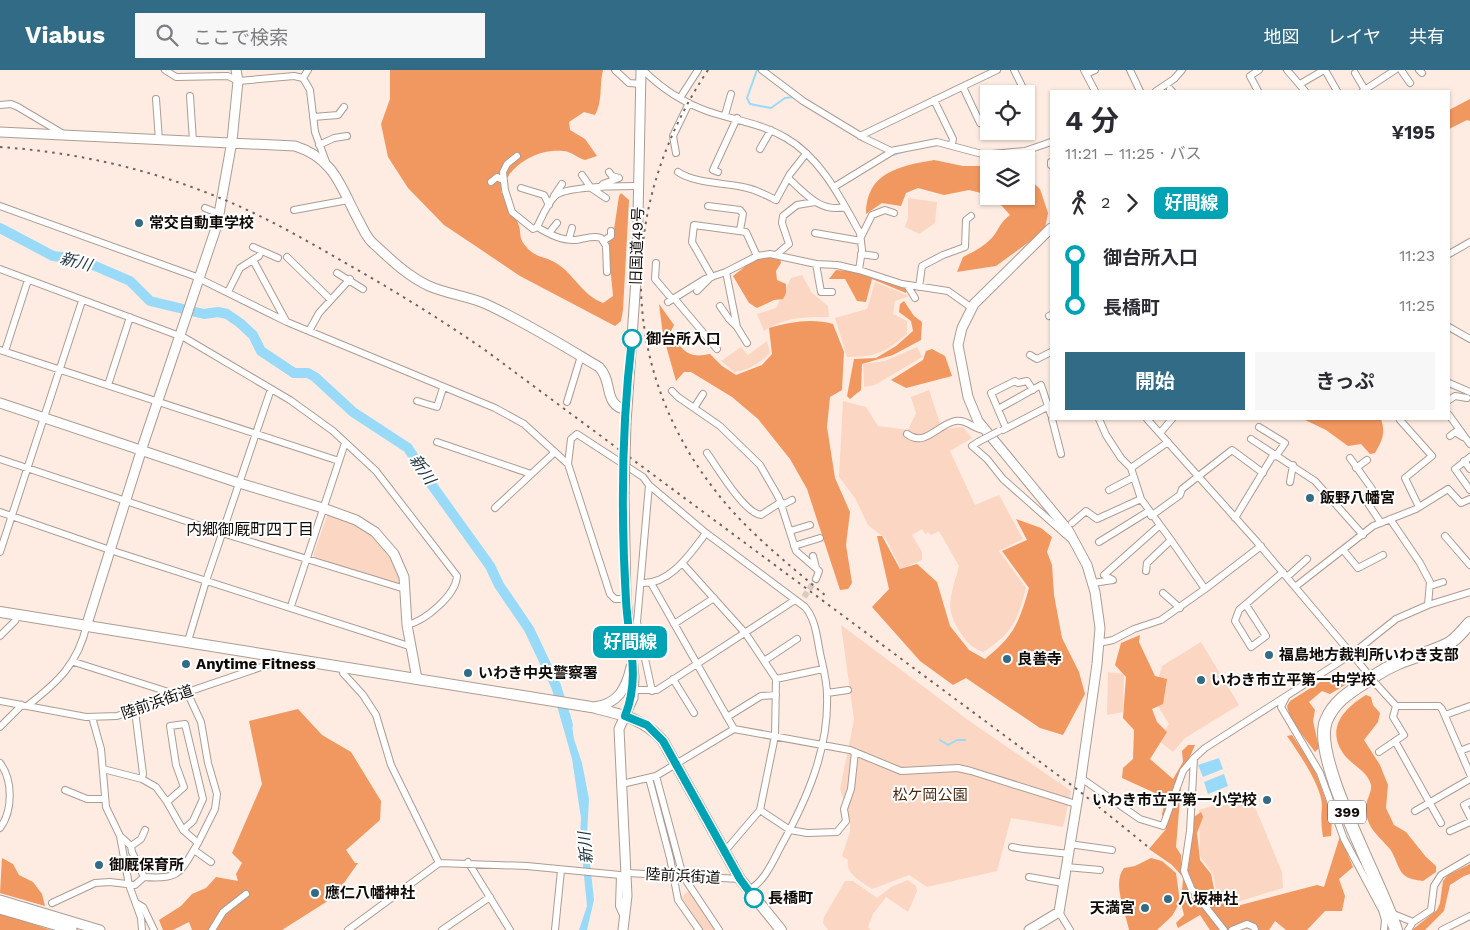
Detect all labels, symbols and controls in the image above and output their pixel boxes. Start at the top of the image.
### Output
search box [135,13,485,58]
text: Viabus [25,21,105,49]
icon: search [153,21,181,49]
text: ここで検索 [193,26,288,49]
text: 地図 [1264,26,1300,47]
text: レイヤ [1328,26,1381,47]
text: 共有 [1409,26,1445,47]
map controls [980,85,1035,205]
button: locate [980,85,1035,140]
text: 4 分 [1065,104,1119,137]
text: ¥195 [1391,121,1435,144]
text: 11:21 – 11:25 · バス [1065,144,1201,163]
button: layers [980,150,1035,205]
icon: walk [1065,189,1093,217]
icon: forward [1118,189,1146,217]
text: 好間線 [1164,192,1218,213]
text: 2 [1101,193,1110,212]
street label: 旧国道49号 [627,206,647,286]
place label: 常交自動車学校 [149,214,254,232]
marker: 常交自動車学校 [133,217,145,229]
text: 御台所入口 [1103,246,1198,269]
text: 11:23 [1399,246,1435,265]
water label: 新川 [58,248,96,275]
text: 長橋町 [1103,296,1160,319]
text: 11:25 [1399,296,1435,315]
marker: 御台所入口 [622,329,642,349]
place label: 御台所入口 [646,330,721,348]
button: 開始 [1065,352,1245,410]
button: きっぷ [1255,352,1435,410]
water label: 新川 [406,451,441,489]
place label: 飯野八幡宮 [1320,489,1395,507]
marker: 飯野八幡宮 [1304,492,1316,504]
district label: 内郷御厩町四丁目 [186,520,314,539]
line badge: 好間線 [601,626,659,658]
text: 好間線 [603,631,657,652]
place label: 福島地方裁判所いわき支部 [1278,646,1459,664]
marker: 福島地方裁判所いわき支部 [1263,649,1275,661]
place label: 良善寺 [1017,650,1062,668]
marker: 良善寺 [1001,653,1013,665]
place label: Anytime Fitness [196,655,316,673]
marker: Anytime Fitness [180,658,192,670]
place label: いわき中央警察署 [478,664,598,682]
marker: いわき中央警察署 [462,667,474,679]
place label: いわき市立平第一中学校 [1211,671,1376,689]
marker: いわき市立平第一中学校 [1195,674,1207,686]
street label: 陸前浜街道 [119,681,195,723]
park label: 松ケ岡公園 [892,786,968,804]
place label: いわき市立平第一小学校 [1092,791,1257,809]
marker: いわき市立平第一小学校 [1261,794,1273,806]
road number: 399 [1328,800,1366,824]
water label: 新川 [574,829,596,865]
place label: 御厩保育所 [109,856,184,874]
marker: 御厩保育所 [93,859,105,871]
street label: 陸前浜街道 [645,865,721,887]
place label: 應仁八幡神社 [325,884,415,902]
marker: 應仁八幡神社 [309,887,321,899]
marker: 長橋町 [744,888,764,908]
place label: 長橋町 [768,889,813,907]
place label: 八坂神社 [1178,890,1238,908]
marker: 八坂神社 [1162,893,1174,905]
place label: 天満宮 [1090,899,1135,917]
marker: 天満宮 [1139,902,1151,914]

